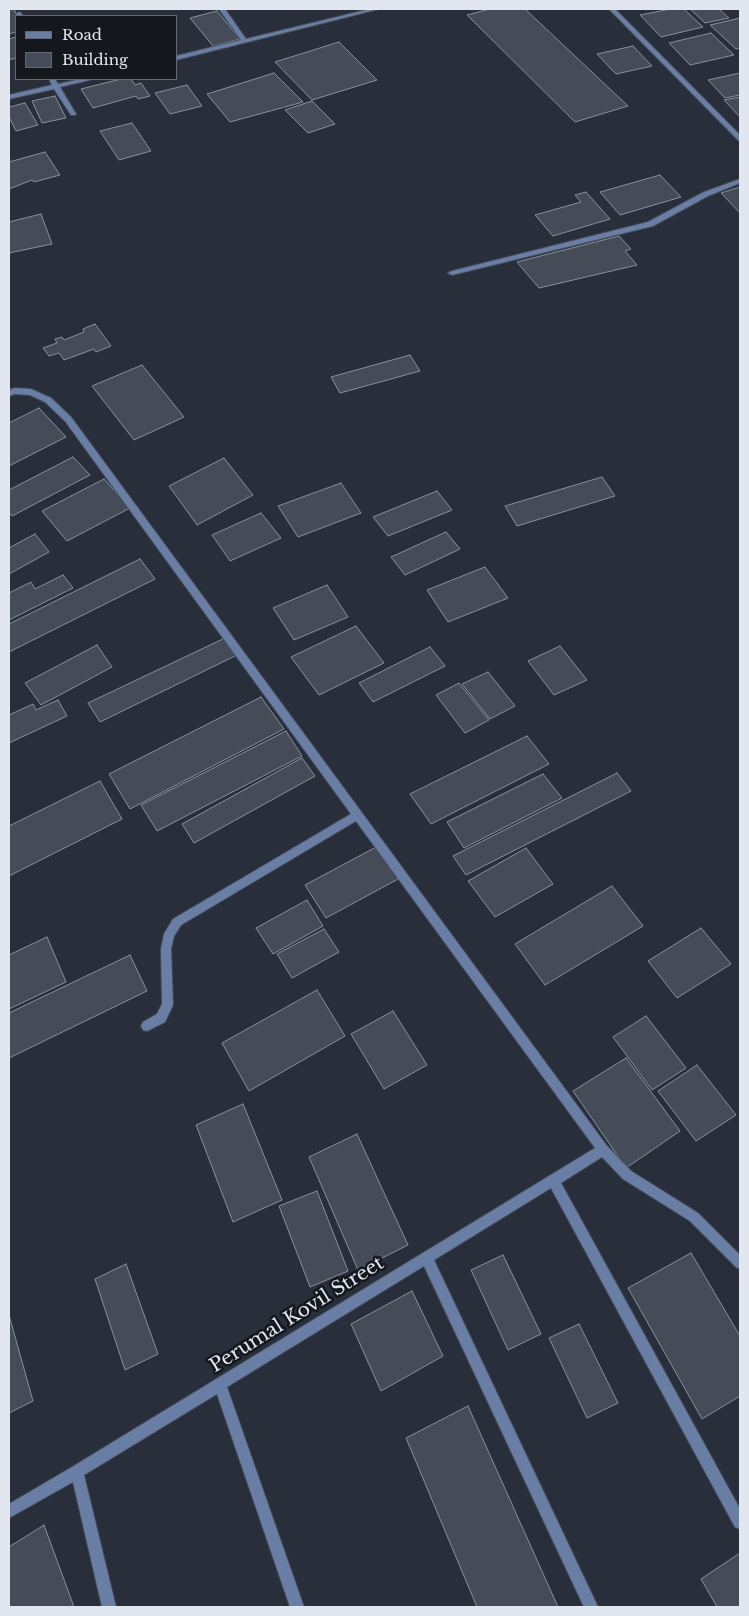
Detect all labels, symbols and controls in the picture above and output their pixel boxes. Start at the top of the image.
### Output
legend [15,15,178,80]
text: Road [62,25,102,44]
text: Building [62,50,128,69]
street label: Perumal Kovil Street [206,1252,388,1378]

